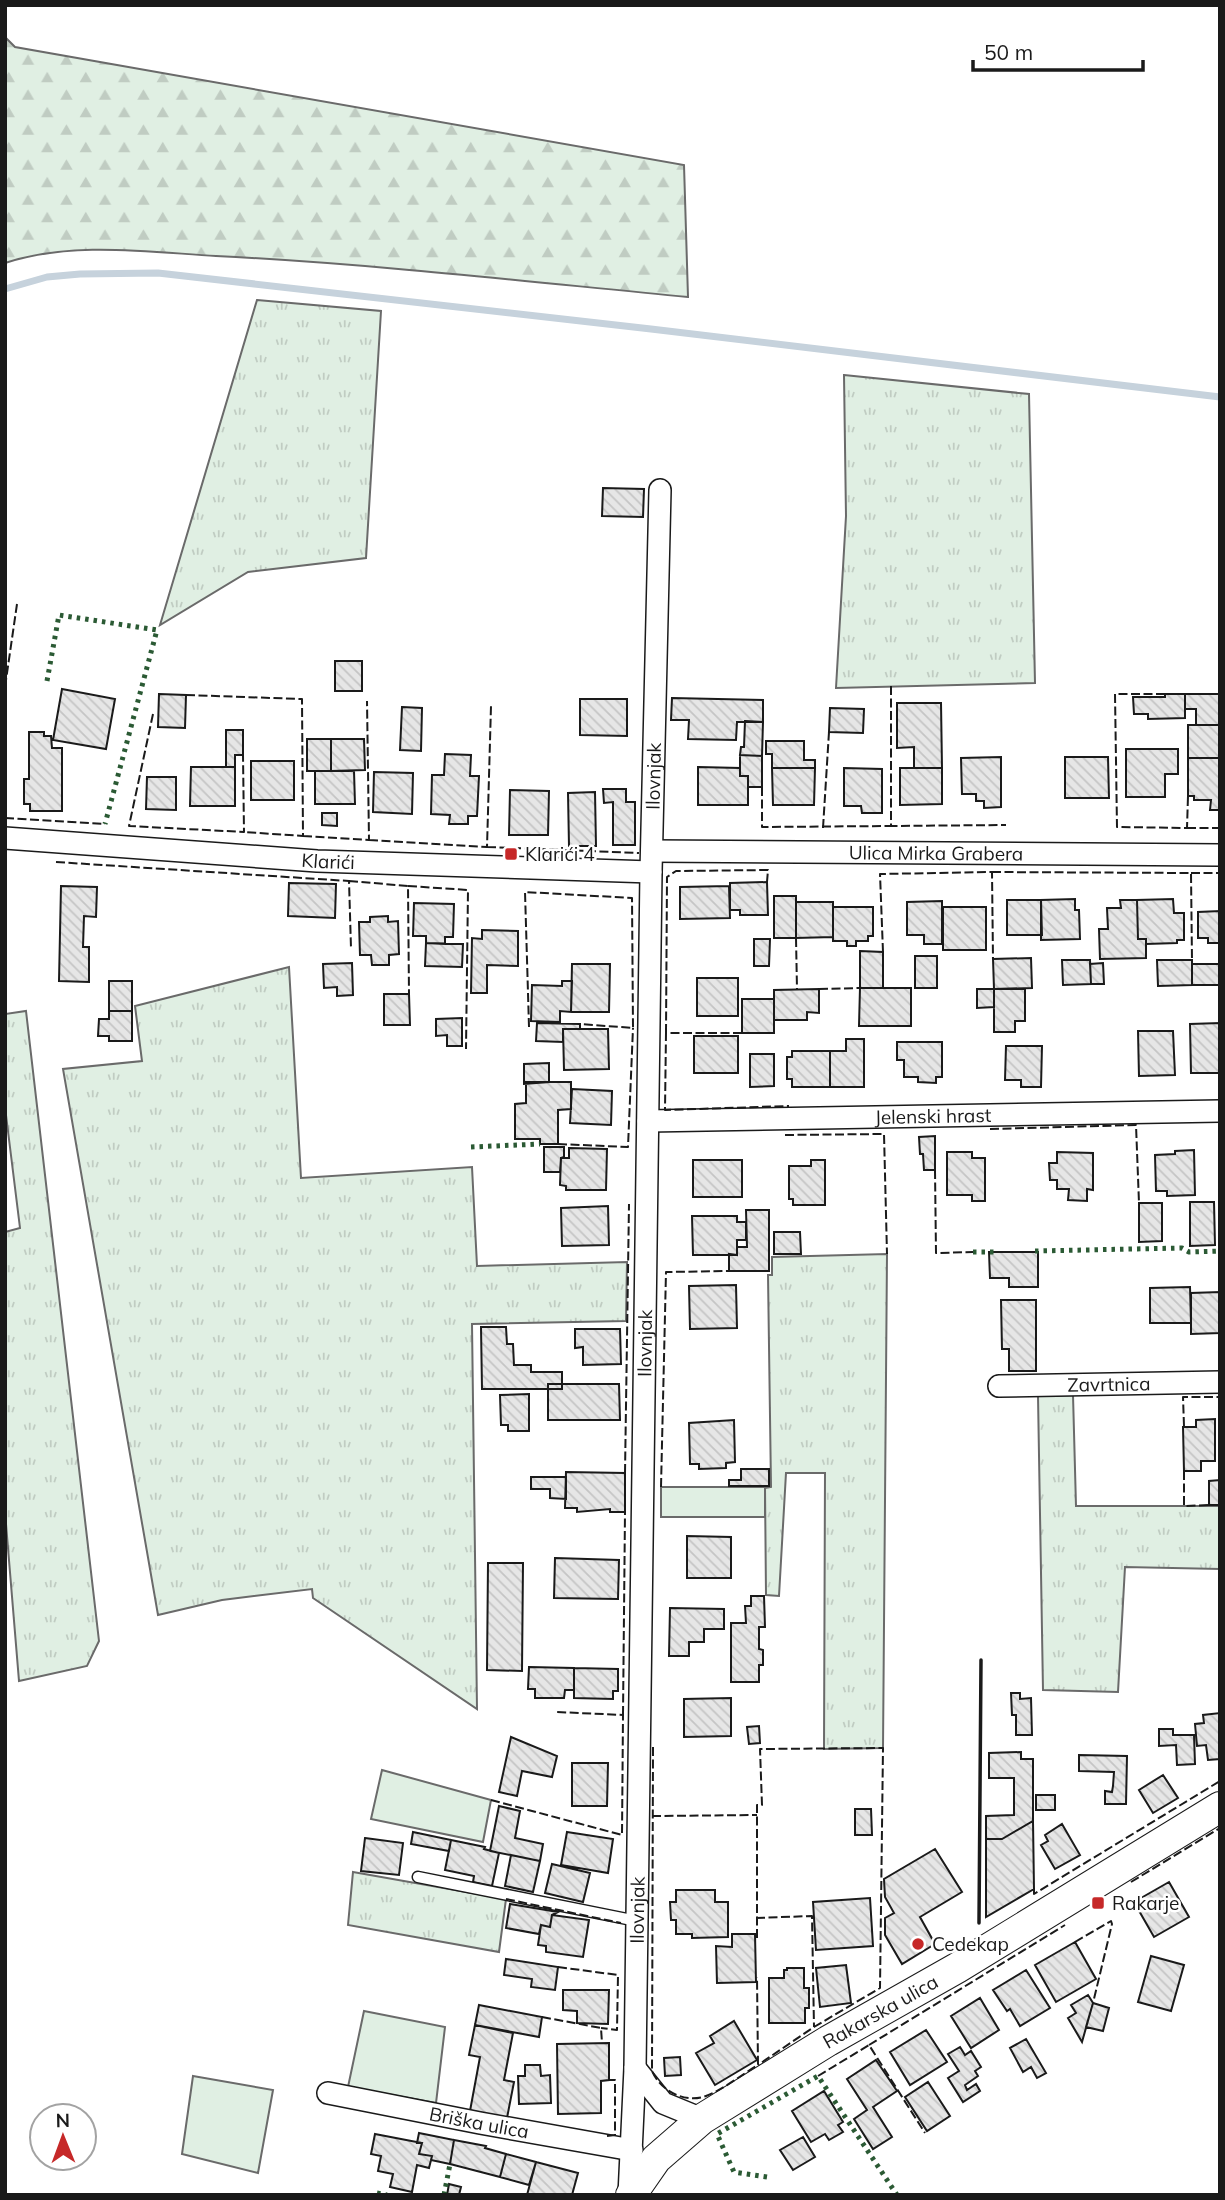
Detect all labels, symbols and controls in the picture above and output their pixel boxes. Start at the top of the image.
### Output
scale bar [973,28,1143,72]
text: 50 m [984,39,1033,65]
street label: Ilovnjak [640,742,666,810]
street label: Ulica Mirka Grabera [849,840,1023,866]
place label: Klarići 4 [525,842,595,866]
marker: Klarići 4 [503,846,519,862]
street label: Klarići [301,848,355,874]
street label: Jelenski hrast [874,1103,992,1129]
street label: Ilovnjak [632,1309,657,1377]
street label: Zavrtnica [1067,1371,1151,1397]
street label: Ilovnjak [625,1876,650,1944]
place label: Rakarje [1112,1891,1179,1915]
marker: Rakarje [1090,1895,1106,1911]
place label: Cedekap [932,1932,1009,1956]
marker: Cedekap [910,1936,926,1952]
street label: Rakarska ulica [818,1969,942,2054]
street label: Briška ulica [427,2101,531,2143]
north arrow [28,2102,98,2172]
text: N [55,2108,70,2132]

